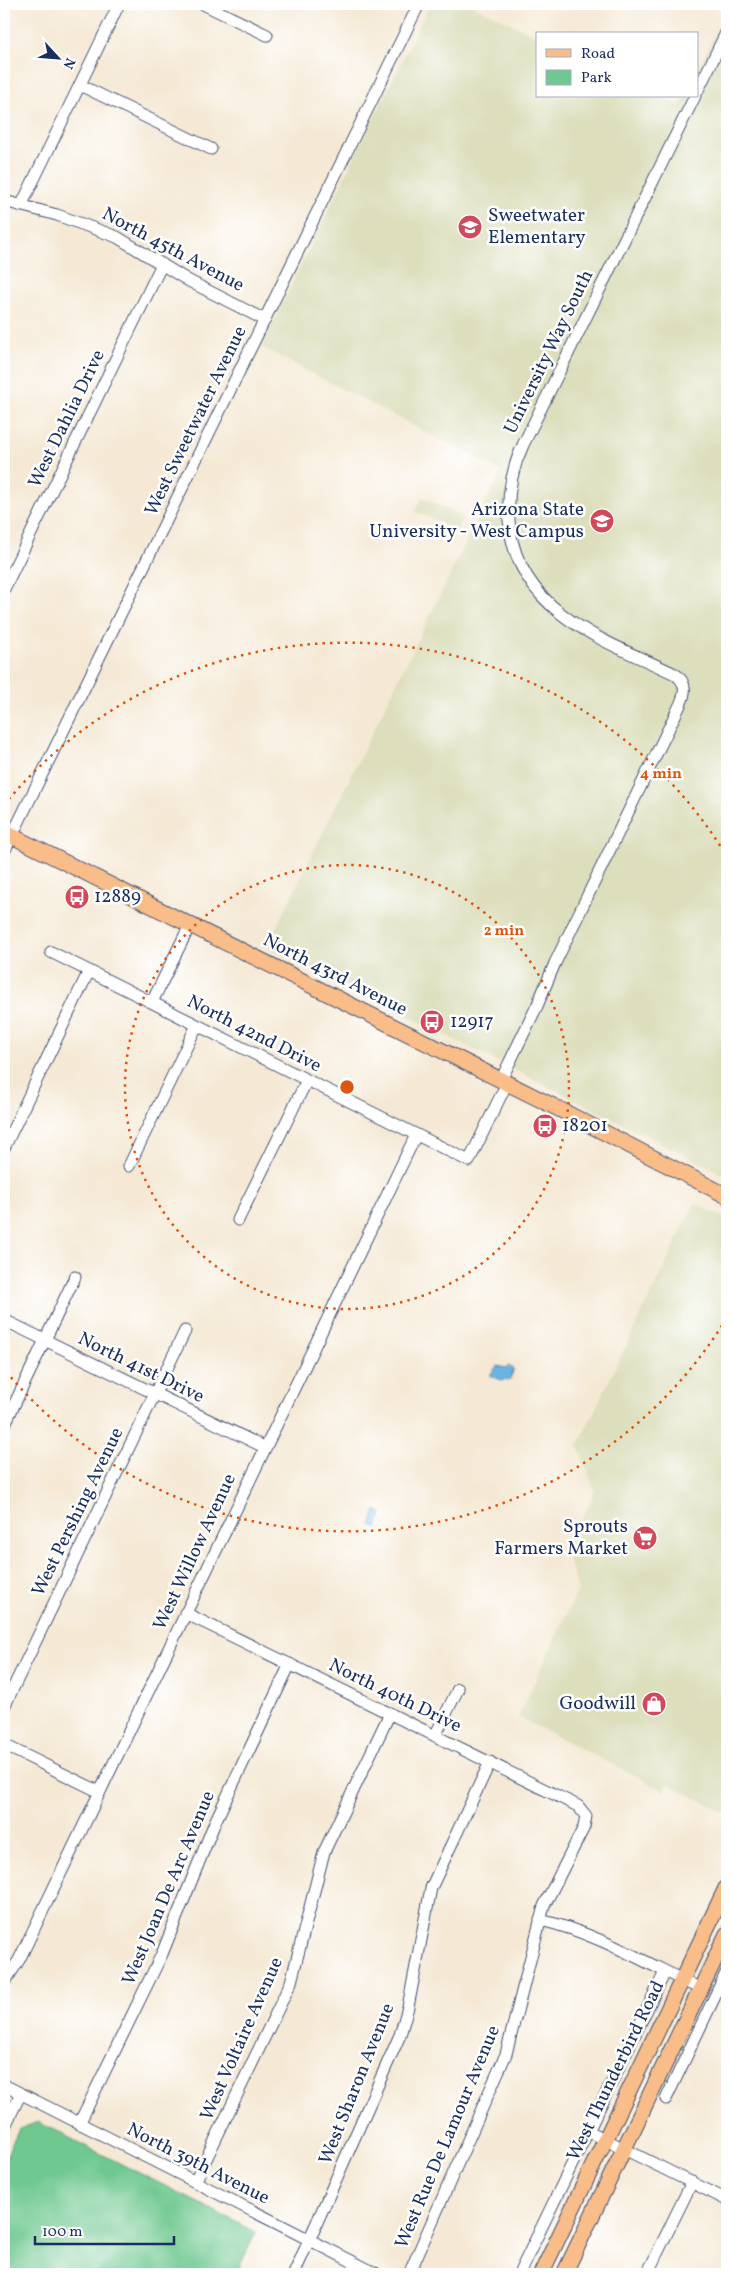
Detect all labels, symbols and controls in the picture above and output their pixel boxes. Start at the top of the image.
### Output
north arrow [32,32,82,82]
legend [536,32,698,98]
text: Road [581,44,615,65]
text: N [58,54,79,72]
text: Park [581,68,612,89]
street label: North 45th Avenue [97,201,249,299]
place label: Sweetwater Elementary [488,203,586,251]
school or university icon: Sweetwater Elementary [457,214,483,240]
street label: University Way South [498,266,600,438]
street label: West Sweetwater Avenue [139,322,253,520]
street label: West Dahlia Drive [22,345,112,493]
place label: Arizona State University - West Campus [369,497,584,545]
school or university icon: Arizona State University - West Campus [589,508,615,534]
text: 4 min [640,764,682,785]
bus stop icon: 12889 [64,884,90,910]
place label: 12889 [94,884,141,910]
text: 2 min [484,921,524,942]
street label: North 43rd Avenue [258,927,412,1023]
street label: North 42nd Drive [182,989,326,1079]
bus stop icon: 12917 [419,1009,445,1035]
place label: 12917 [450,1009,494,1035]
centre of rings [338,1078,356,1096]
bus stop icon: 18201 [532,1113,558,1139]
place label: 18201 [562,1113,608,1139]
street label: North 41st Drive [73,1326,209,1410]
street label: West Pershing Avenue [26,1423,130,1601]
street label: West Willow Avenue [147,1469,243,1635]
place label: Sprouts Farmers Market [494,1514,628,1562]
supermarket icon: Sprouts Farmers Market [632,1525,658,1551]
street label: North 40th Drive [324,1653,466,1739]
place label: Goodwill [559,1691,636,1717]
shop icon: Goodwill [641,1691,667,1717]
street label: West Joan De Arc Avenue [116,1787,222,1989]
street label: West Voltaire Avenue [194,1953,290,2125]
street label: West Thunderbird Road [561,1976,671,2166]
street label: West Sharon Avenue [313,1999,401,2169]
street label: West Rue De Lamour Avenue [389,2021,507,2253]
street label: North 39th Avenue [122,2117,274,2211]
scale bar [35,2213,174,2245]
text: 100 m [42,2222,82,2243]

